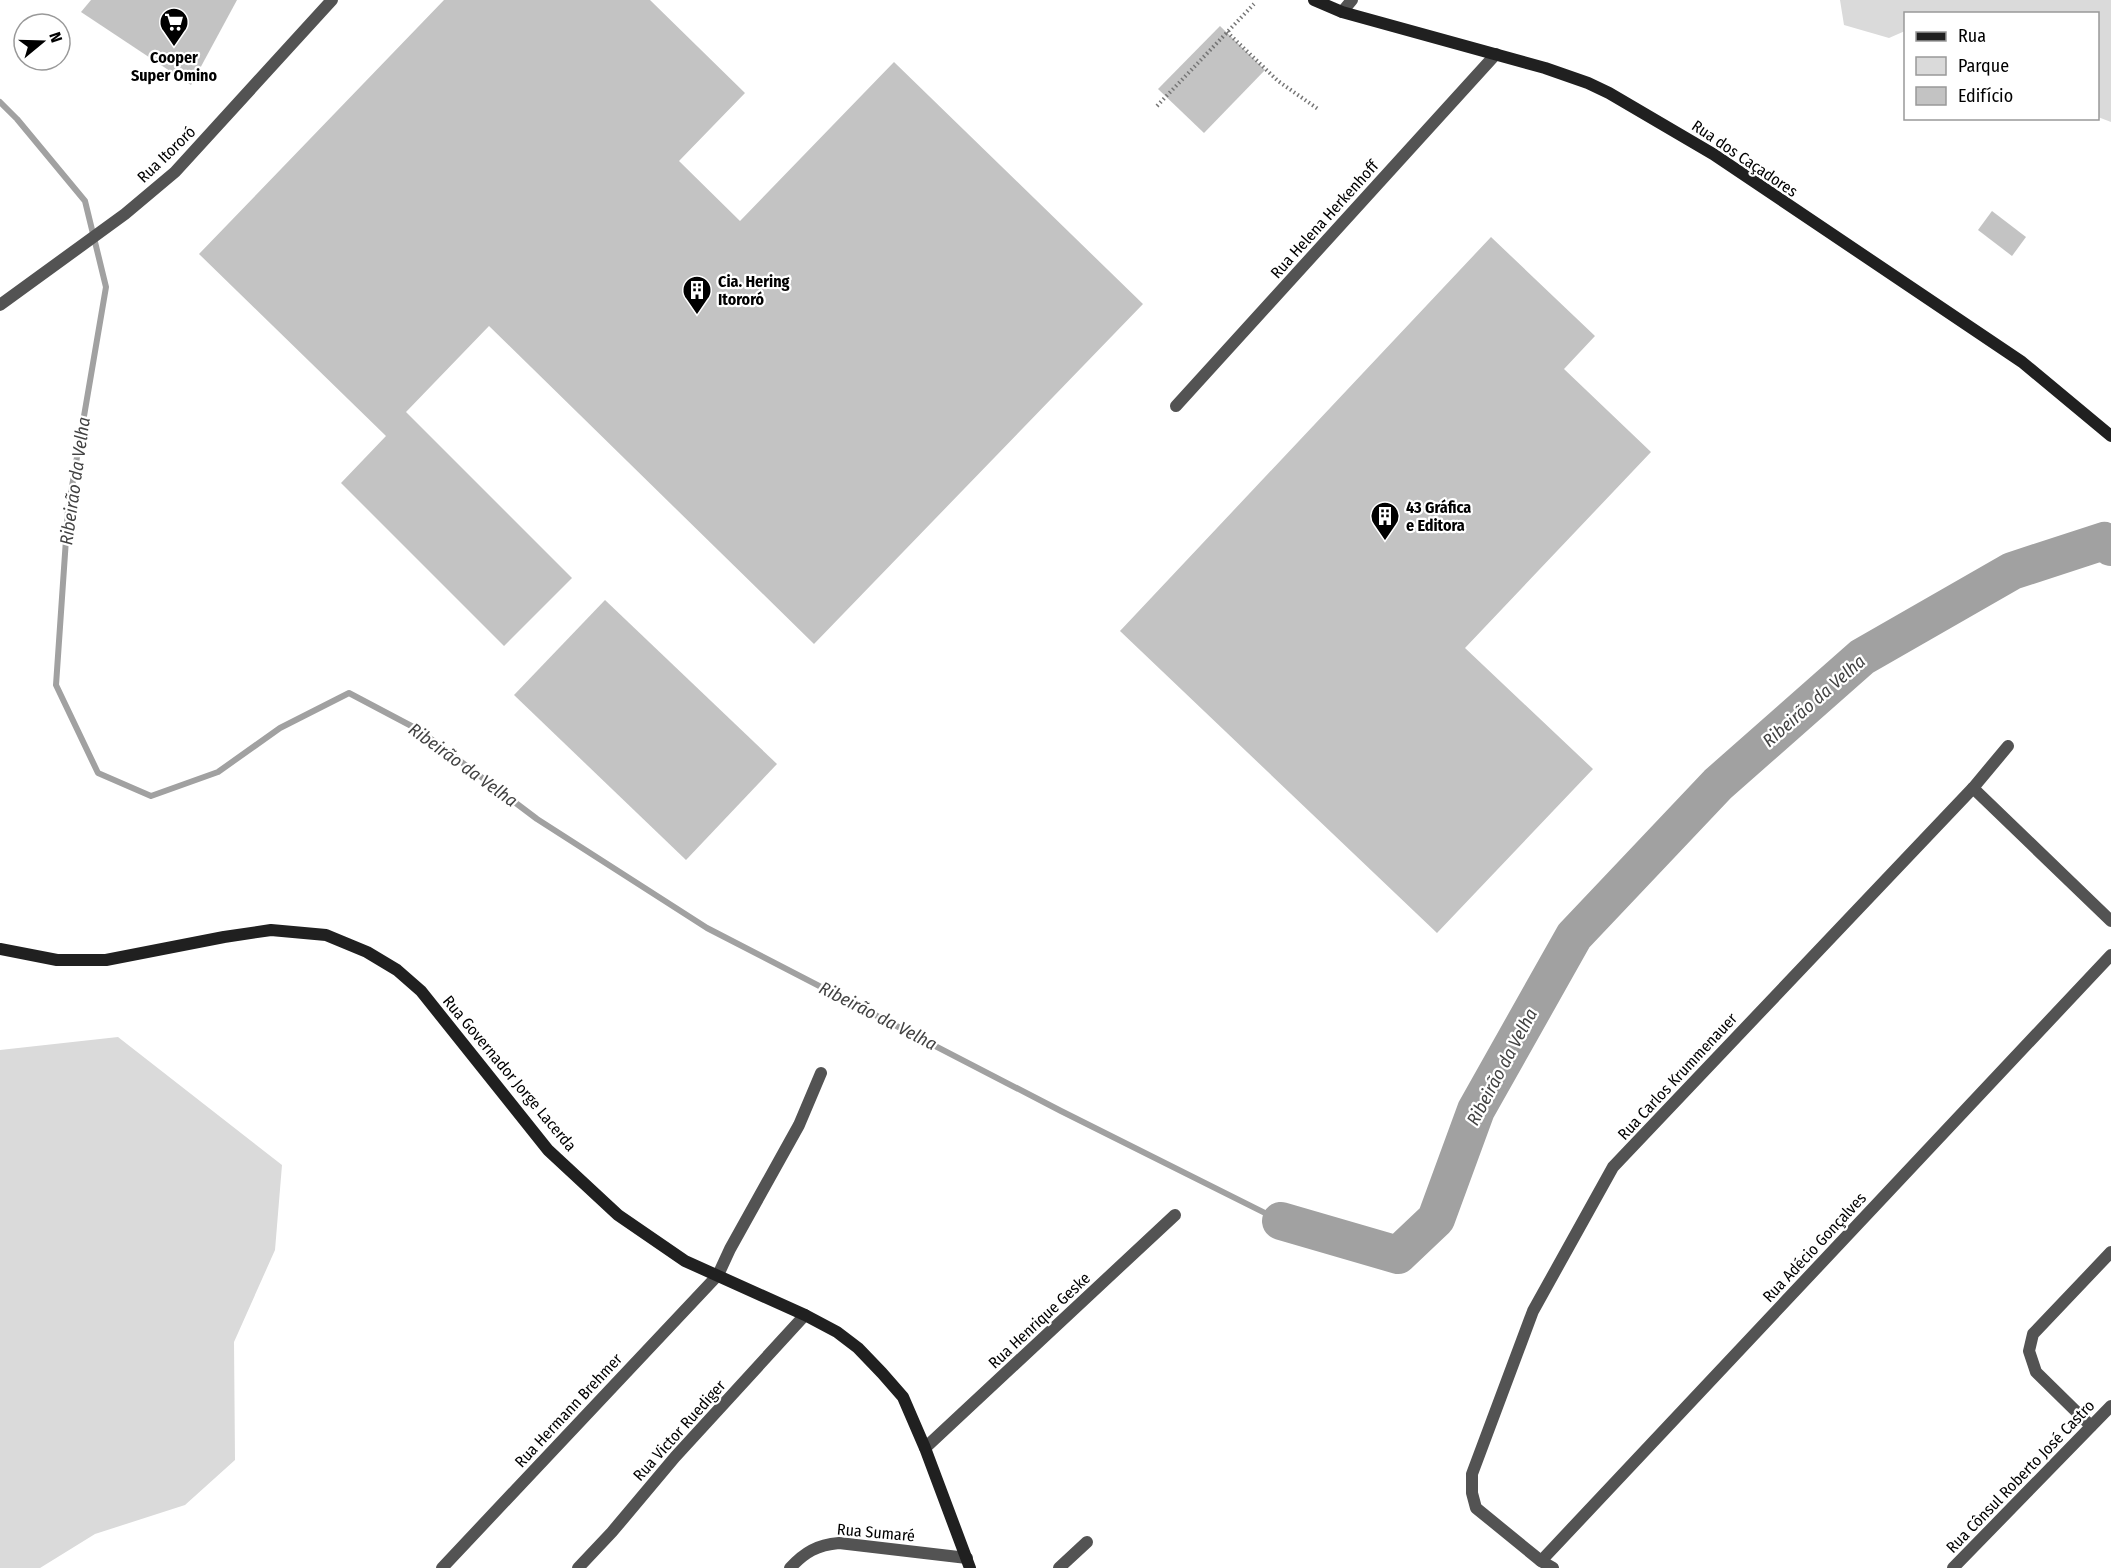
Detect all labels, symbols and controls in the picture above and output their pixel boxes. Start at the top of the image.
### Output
supermarket icon: Cooper Super Omino [158,6,190,48]
north arrow [12,12,72,72]
legend [1904,12,2099,120]
text: Rua [1958,25,1986,47]
text: N [45,30,66,45]
place label: Cooper Super Omino [131,48,217,85]
text: Parque [1958,55,2009,77]
text: Edifício [1958,85,2013,107]
street label: Rua dos Caçadores [1688,116,1801,201]
street label: Rua Itororó [133,122,199,187]
street label: Rua Helena Herkenhoff [1267,156,1383,282]
place label: Cia. Hering Itororó [718,272,790,309]
building icon: Cia. Hering Itororó [681,274,713,316]
water label: Ribeirão da Velha [55,416,95,546]
place label: 43 Gráfica e Editora [1406,498,1471,535]
building icon: 43 Gráfica e Editora [1369,500,1401,542]
water label: Ribeirão da Velha [1758,650,1870,752]
water label: Ribeirão da Velha [404,718,522,812]
water label: Ribeirão da Velha [815,977,941,1055]
street label: Rua Governador Jorge Lacerda [439,992,580,1155]
water label: Ribeirão da Velha [1462,1005,1542,1129]
street label: Rua Carlos Krummenauer [1614,1009,1741,1144]
street label: Rua Adécio Gonçalves [1759,1188,1870,1306]
street label: Rua Henrique Geske [985,1268,1094,1372]
street label: Rua Hermann Brehmer [511,1349,626,1471]
street label: Rua Victor Ruediger [629,1376,730,1485]
street label: Rua Cônsul Roberto José Castro [1942,1396,2098,1557]
street label: Rua Sumaré [836,1520,916,1545]

